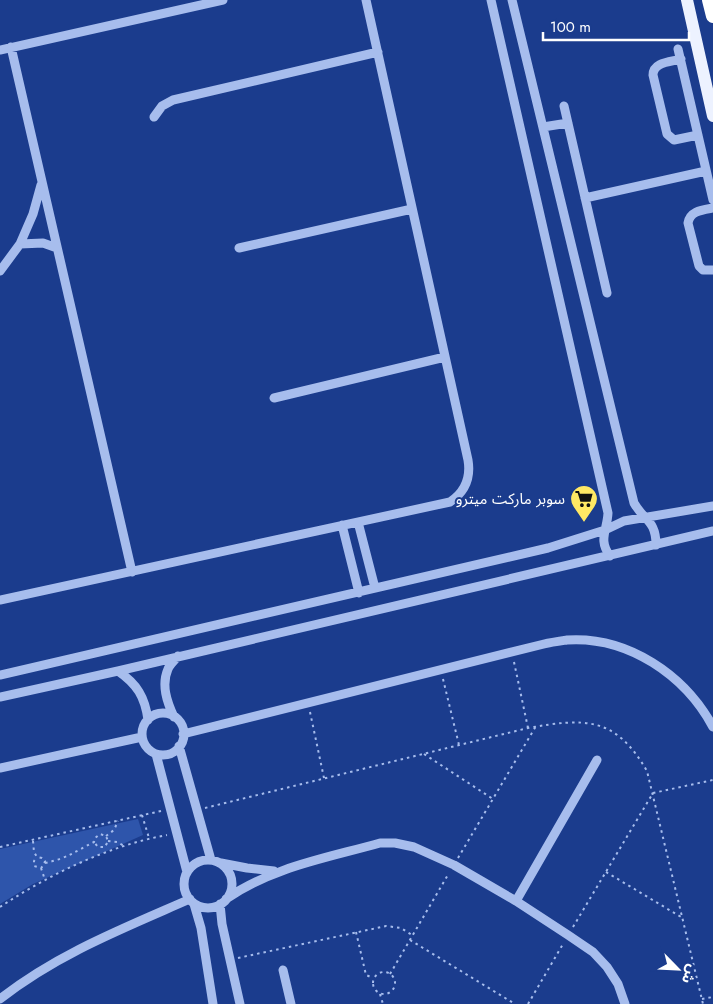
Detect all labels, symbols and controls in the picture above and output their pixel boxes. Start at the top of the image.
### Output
scale bar [543,10,689,42]
text: 100 m [550,16,591,38]
supermarket icon: سوبر ماركت ميترو [569,484,599,523]
place label: سوبر ماركت ميترو [456,488,565,510]
north arrow [653,944,703,994]
text: ش [677,961,703,987]

